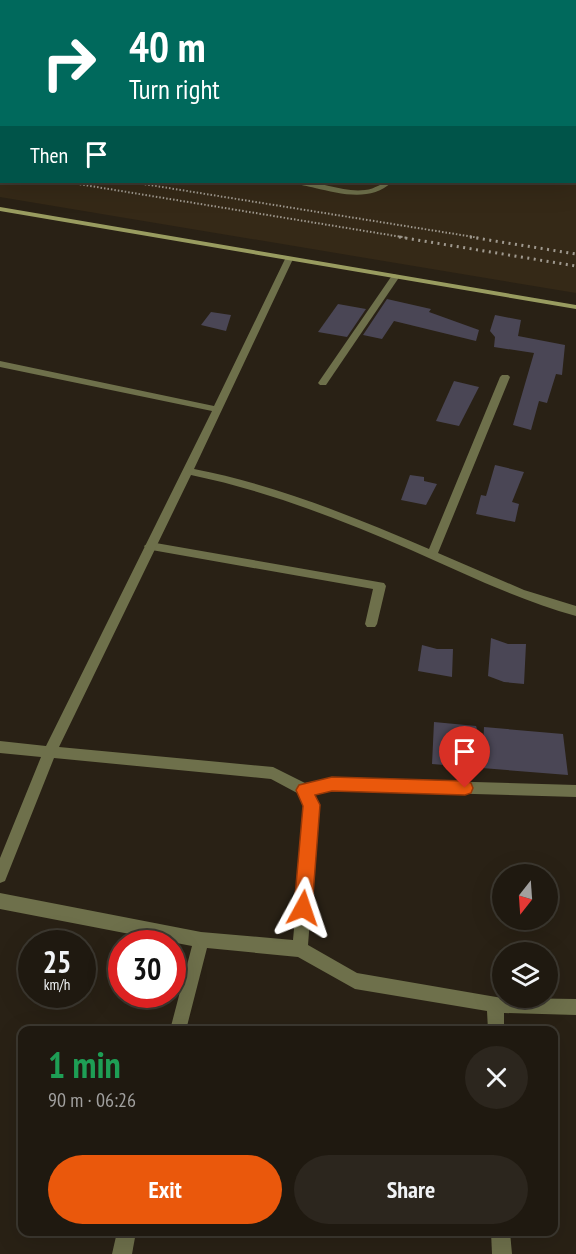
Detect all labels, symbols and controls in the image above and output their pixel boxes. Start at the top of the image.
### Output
text: 40 m [129,19,206,74]
icon: right [30,24,108,102]
text: Turn right [129,72,220,106]
icon: arrive [80,138,113,171]
text: Then [30,141,68,169]
pin [439,726,490,788]
icon: arrive [448,735,481,768]
north arrow [492,864,558,930]
map controls [492,864,558,1008]
position arrow [271,876,335,940]
speed limit sign: 30 [108,930,186,1008]
text: 25 [43,942,71,981]
button: layers [492,942,558,1008]
text: km/h [44,975,70,994]
text: 1 min [48,1041,121,1088]
button: close [465,1046,528,1109]
text: 90 m · 06:26 [48,1087,136,1113]
button: Exit [48,1155,282,1224]
button: Share [294,1155,528,1224]

